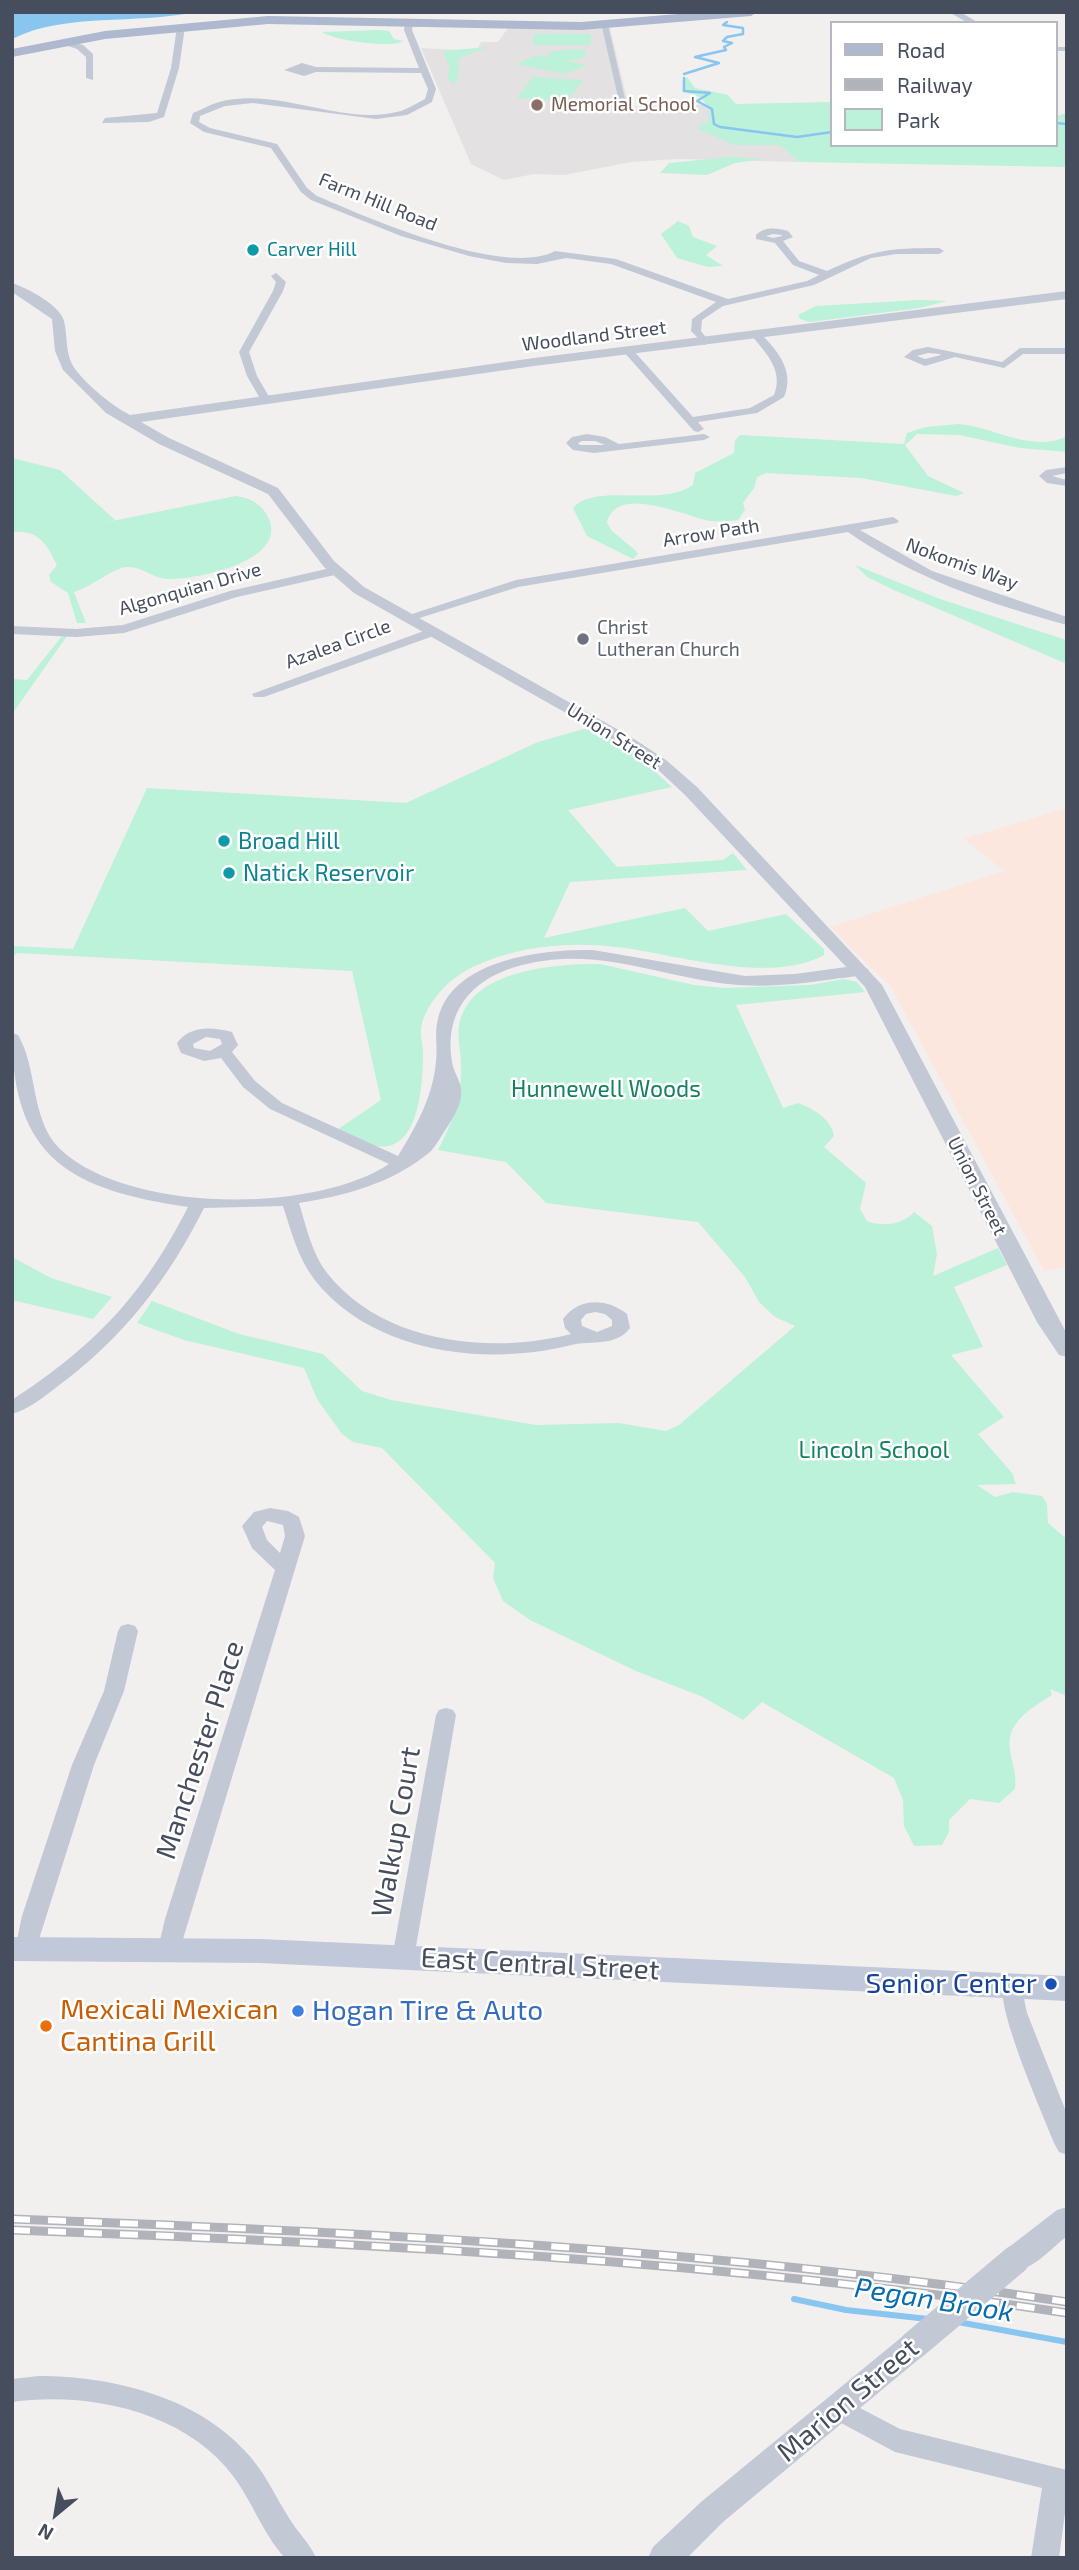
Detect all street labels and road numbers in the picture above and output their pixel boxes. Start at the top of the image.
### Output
street label: Farm Hill Road [316,168,440,236]
street label: Woodland Street [521,316,667,356]
street label: Arrow Path [661,514,761,552]
street label: Nokomis Way [903,533,1021,595]
street label: Algonquian Drive [116,558,264,620]
street label: Azalea Circle [282,614,394,674]
street label: Union Street [562,698,666,774]
street label: Union Street [942,1133,1012,1239]
street label: Manchester Place [149,1637,251,1863]
street label: Walkup Court [364,1744,428,1920]
street label: East Central Street [420,1941,660,1987]
street label: Marion Street [770,2331,926,2469]

